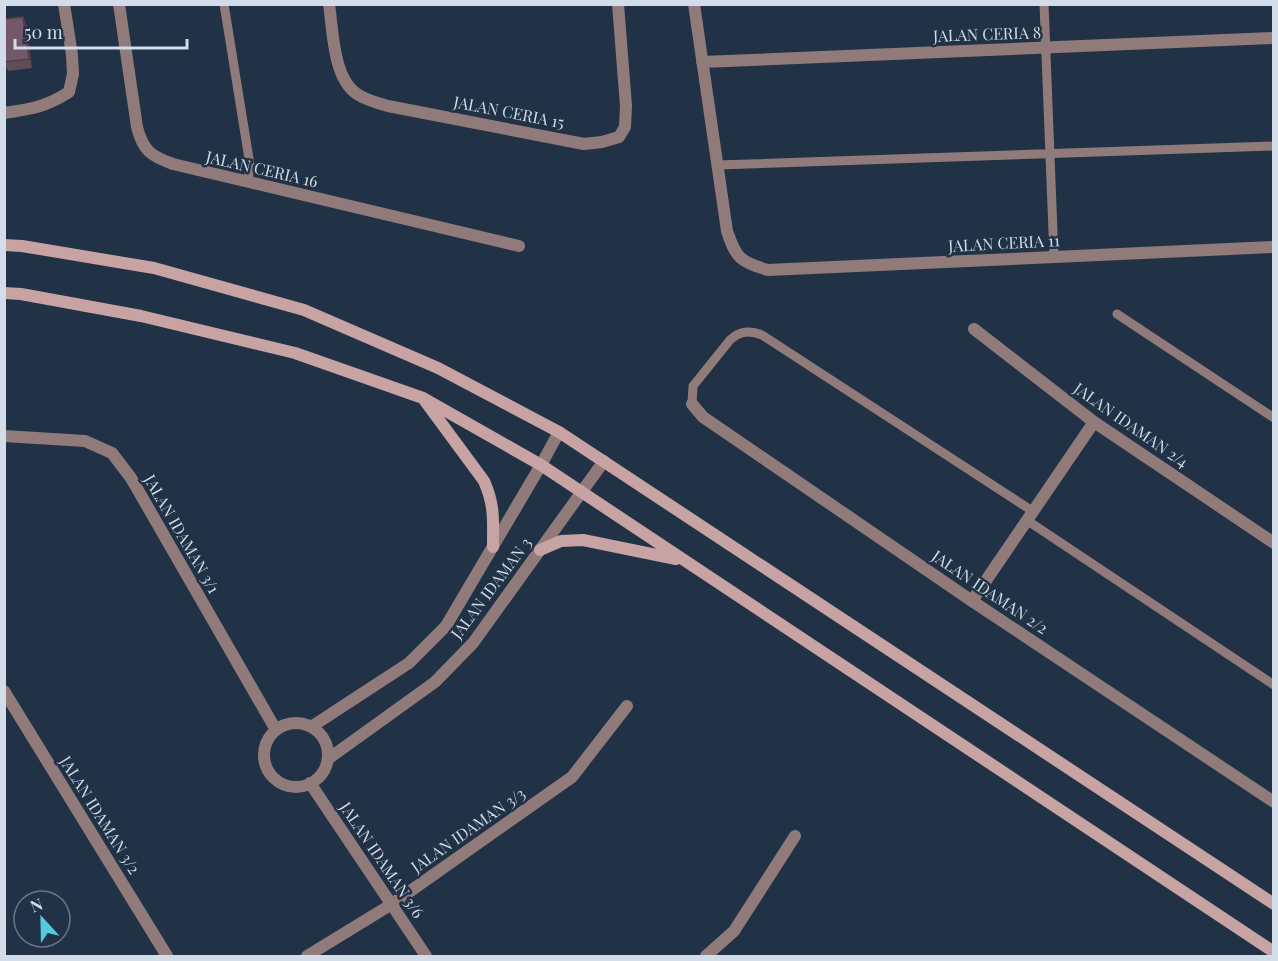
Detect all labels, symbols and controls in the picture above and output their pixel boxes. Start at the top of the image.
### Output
scale bar [15,12,188,50]
text: 50 m [24,20,63,44]
street label: JALAN CERIA 8 [932,21,1041,46]
street label: JALAN CERIA 15 [451,90,566,133]
street label: JALAN CERIA 16 [203,145,320,192]
street label: JALAN CERIA 11 [947,229,1060,256]
street label: JALAN IDAMAN 2/4 [1069,377,1193,472]
street label: JALAN IDAMAN 3/1 [139,470,225,597]
street label: JALAN IDAMAN 3 [445,533,536,643]
street label: JALAN IDAMAN 2/2 [927,544,1052,638]
street label: JALAN IDAMAN 3/2 [55,751,145,878]
street label: JALAN IDAMAN 3/3 [406,782,529,877]
street label: JALAN IDAMAN 3/6 [335,797,429,922]
north arrow [12,889,72,949]
text: N [27,893,46,917]

